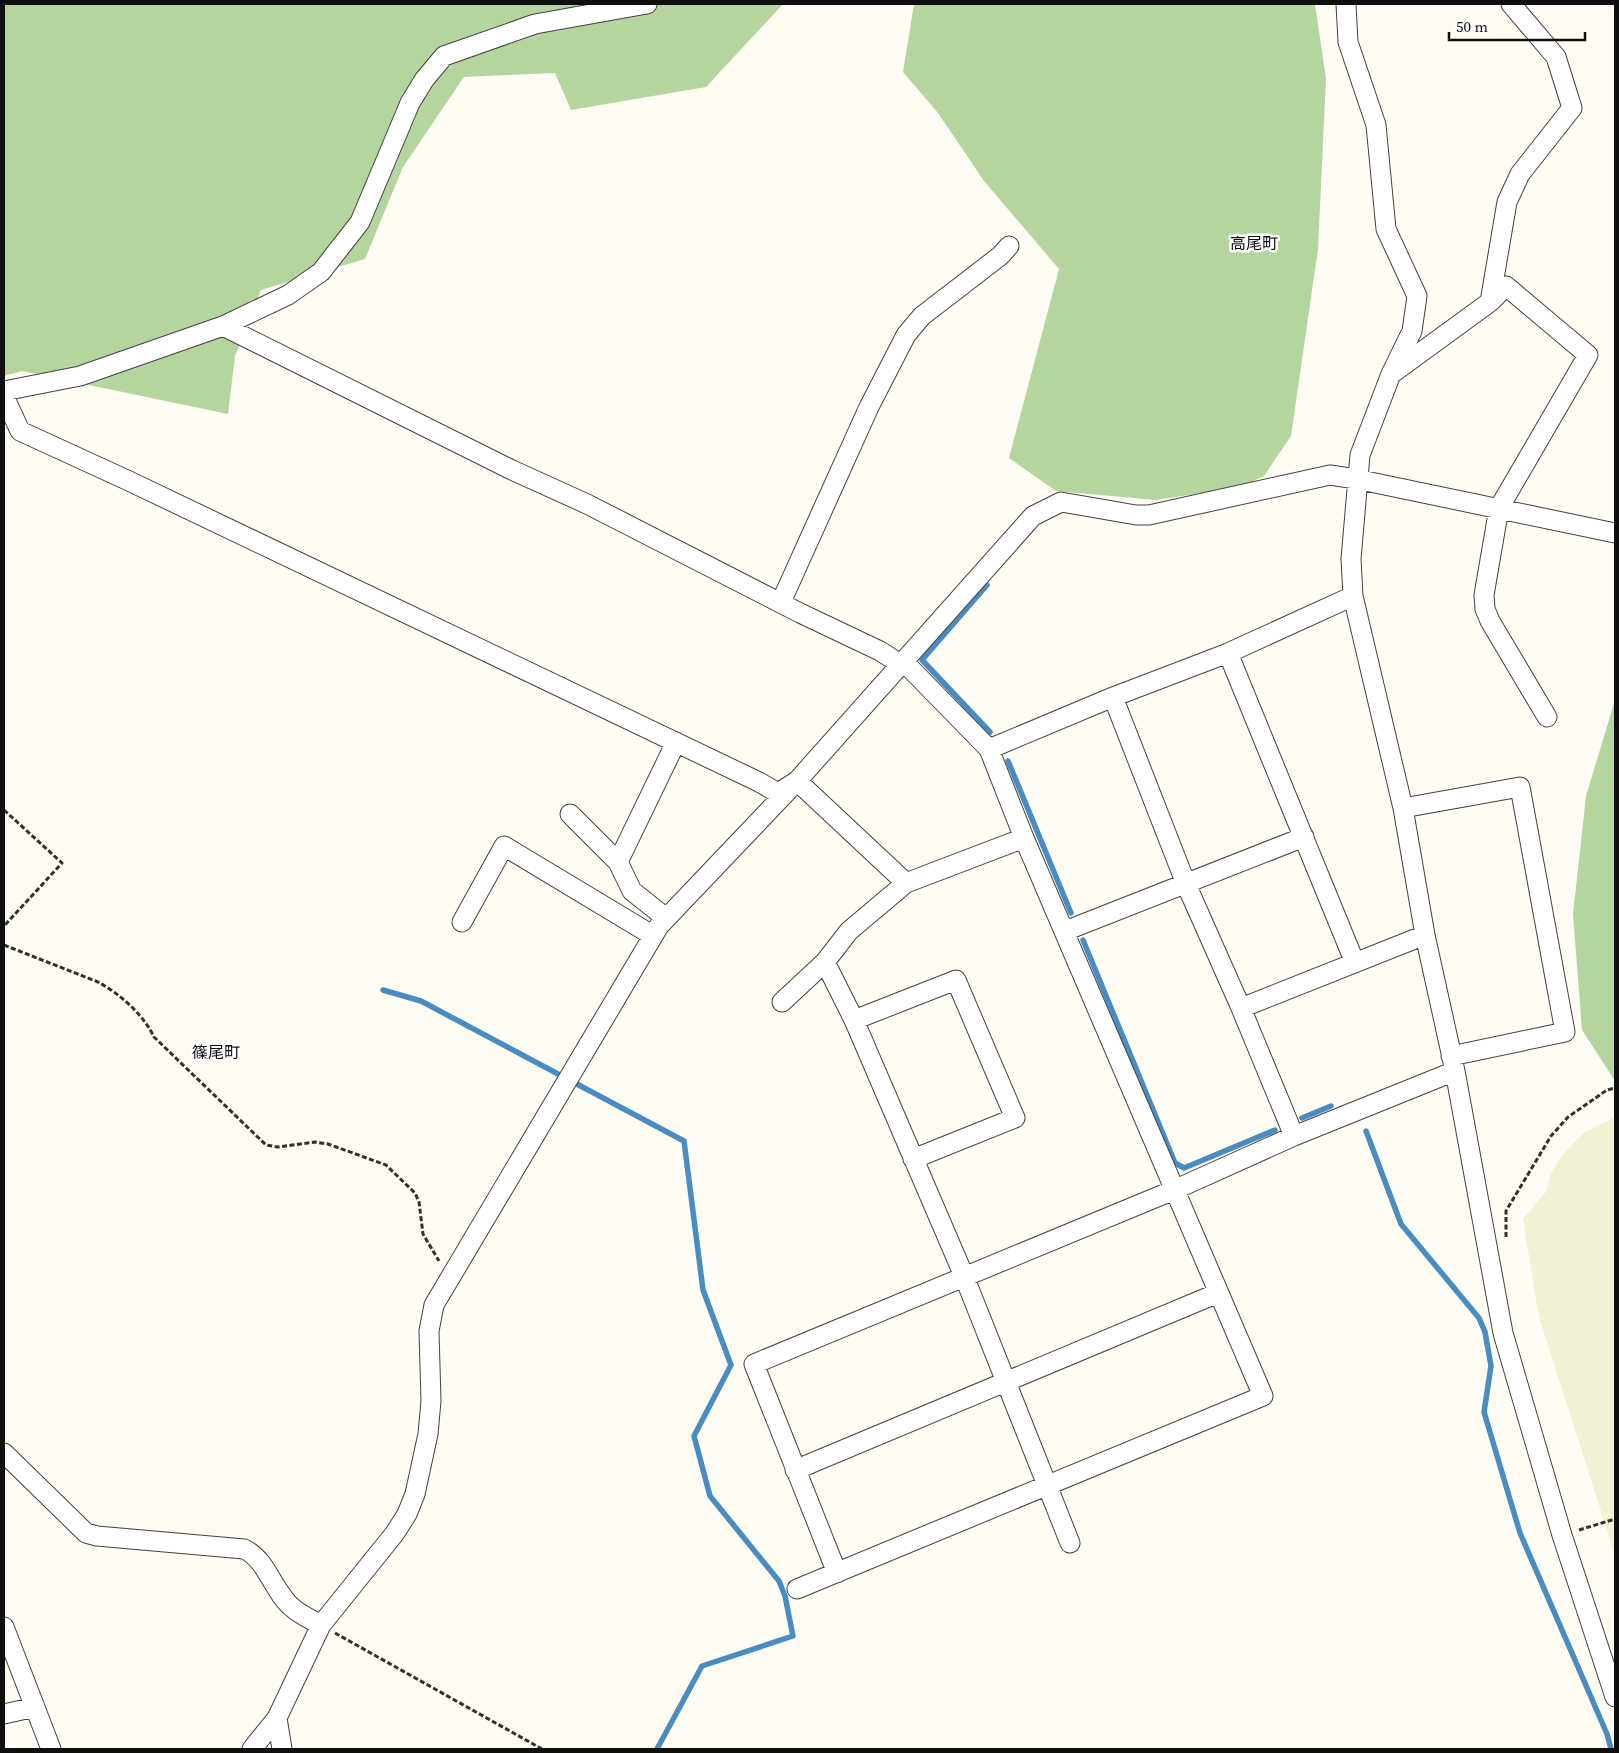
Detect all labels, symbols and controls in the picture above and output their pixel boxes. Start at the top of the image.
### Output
scale bar [1449,10,1585,42]
text: 50 m [1456,16,1488,37]
district label: 高尾町 [1230,232,1278,254]
district label: 篠尾町 [192,1041,240,1063]

